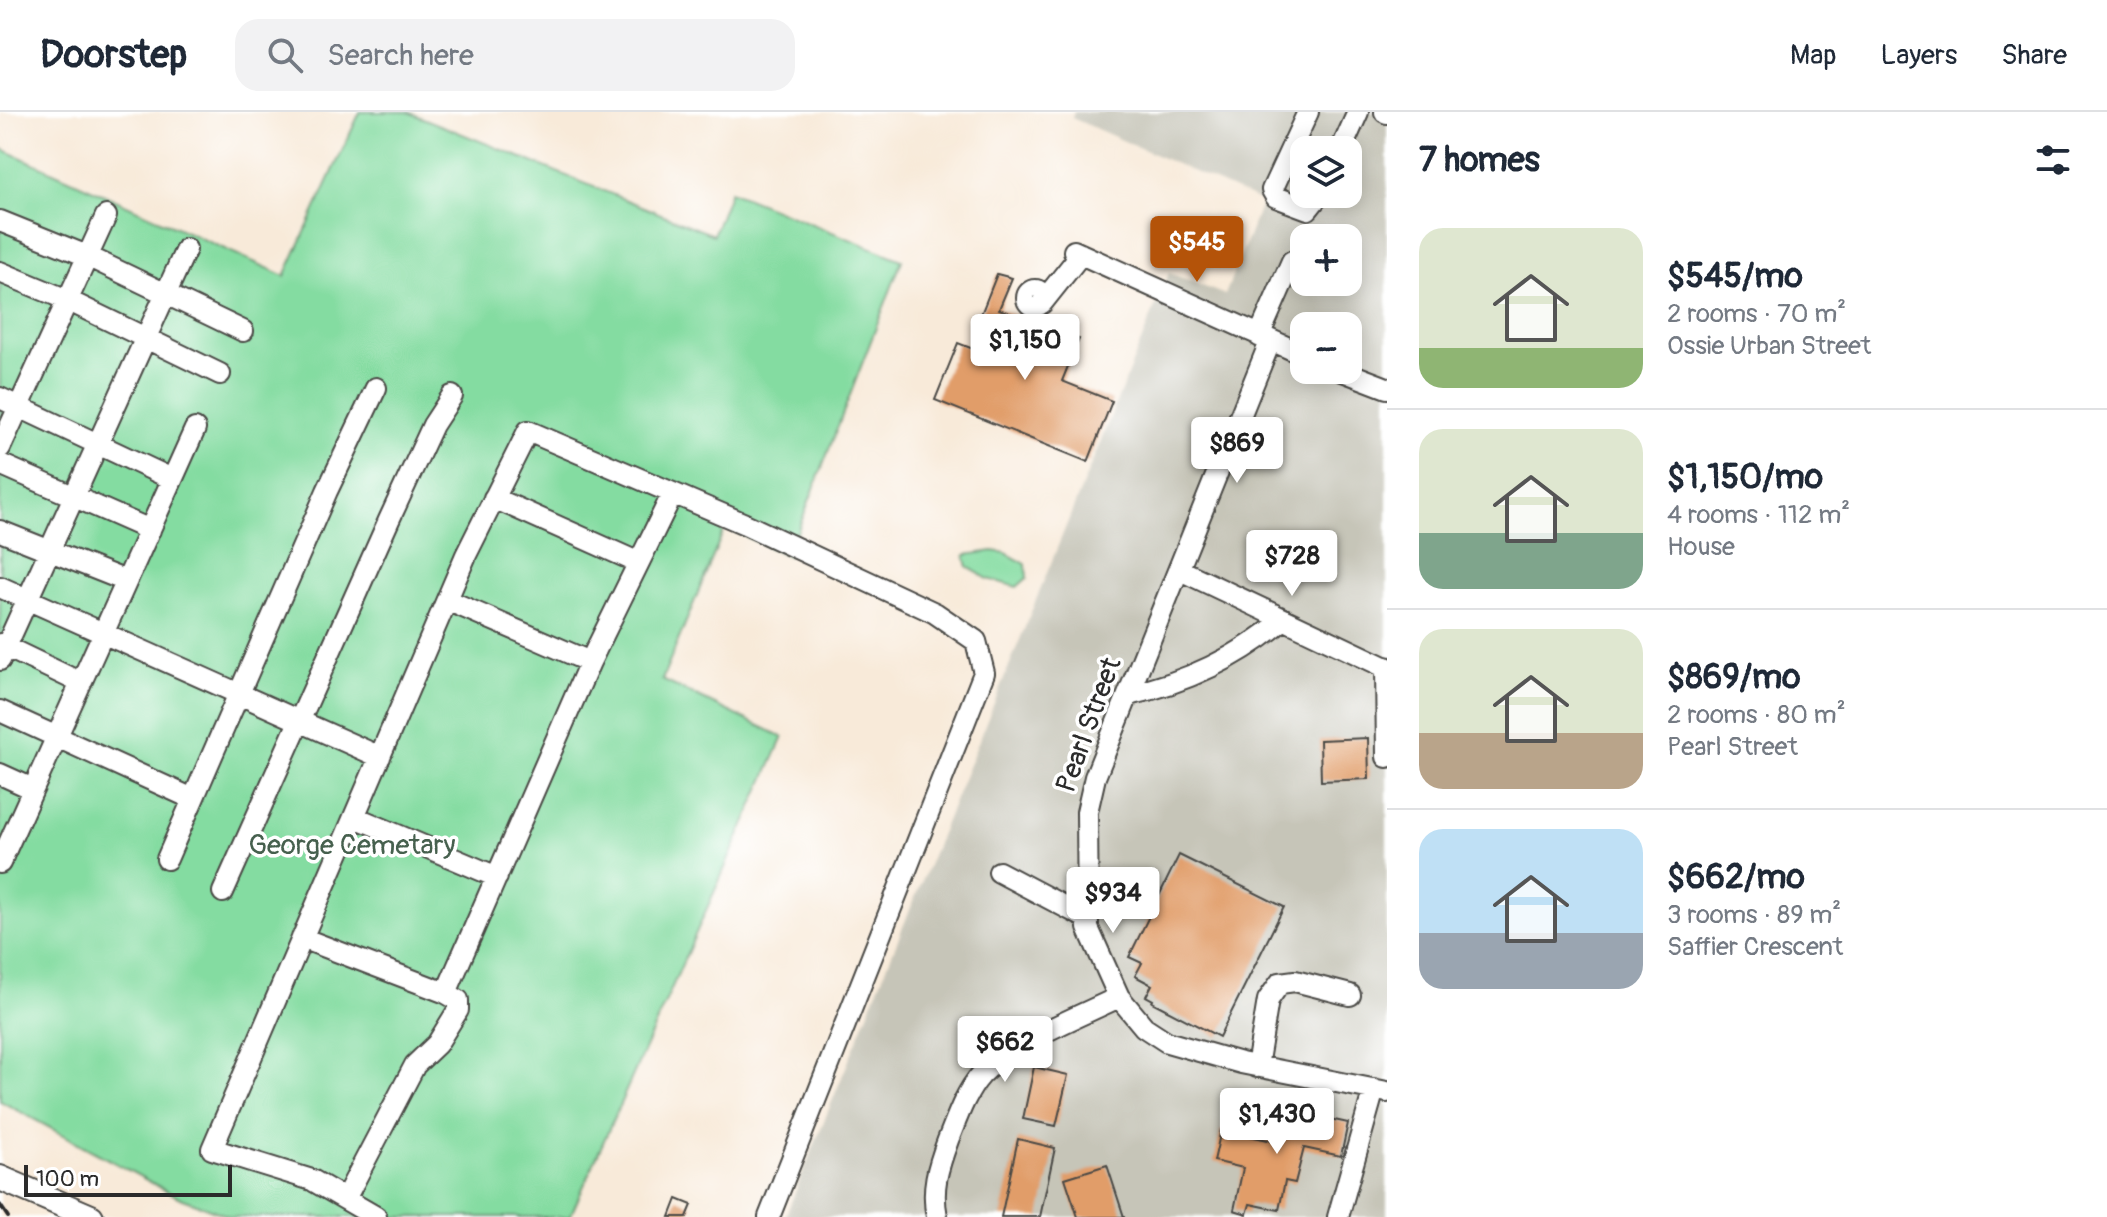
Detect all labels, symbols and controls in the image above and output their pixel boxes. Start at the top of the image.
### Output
search box [235,19,795,91]
text: Doorstep [40,31,187,79]
icon: search [263,33,307,77]
text: Search here [327,37,474,74]
text: Map [1790,38,1836,73]
text: Layers [1880,38,1957,73]
text: Share [2001,38,2067,73]
map controls [1290,136,1362,384]
button: layers [1290,136,1362,208]
icon: filters [2031,138,2075,182]
text: 7 homes [1419,139,1540,182]
pin: $545 [1150,216,1244,284]
button: + [1290,224,1362,296]
text: $545 [1168,226,1226,258]
text: $545/mo [1667,255,1803,298]
icon: home [1483,260,1579,356]
text: 2 rooms · 70 m² [1667,298,1846,330]
button: − [1290,312,1362,384]
pin: $1,150 [960,314,1090,382]
text: $1,150 [989,324,1061,356]
text: Ossie Urban Street [1667,330,1871,362]
pin: $869 [1190,417,1284,485]
text: $869 [1209,427,1265,459]
text: $1,150/mo [1667,456,1823,499]
icon: home [1483,461,1579,557]
text: 4 rooms · 112 m² [1667,499,1850,531]
pin: $728 [1245,530,1339,598]
text: House [1667,531,1735,563]
text: $728 [1264,540,1320,572]
street label: Pearl Street [1048,652,1130,797]
text: $869/mo [1667,656,1801,699]
icon: home [1483,661,1579,757]
text: 2 rooms · 80 m² [1667,699,1846,731]
text: Pearl Street [1667,731,1798,763]
park label: George Cemetary [248,828,456,863]
text: $662/mo [1667,856,1805,899]
icon: home [1483,861,1579,957]
pin: $934 [1066,867,1160,935]
text: $934 [1084,877,1142,909]
text: 3 rooms · 89 m² [1667,899,1841,931]
text: Saffier Crescent [1667,931,1843,963]
pin: $662 [958,1016,1052,1084]
text: $662 [976,1026,1034,1058]
pin: $1,430 [1212,1088,1342,1156]
text: $1,430 [1238,1098,1316,1130]
scale bar [24,1161,232,1197]
text: 100 m [36,1165,99,1193]

